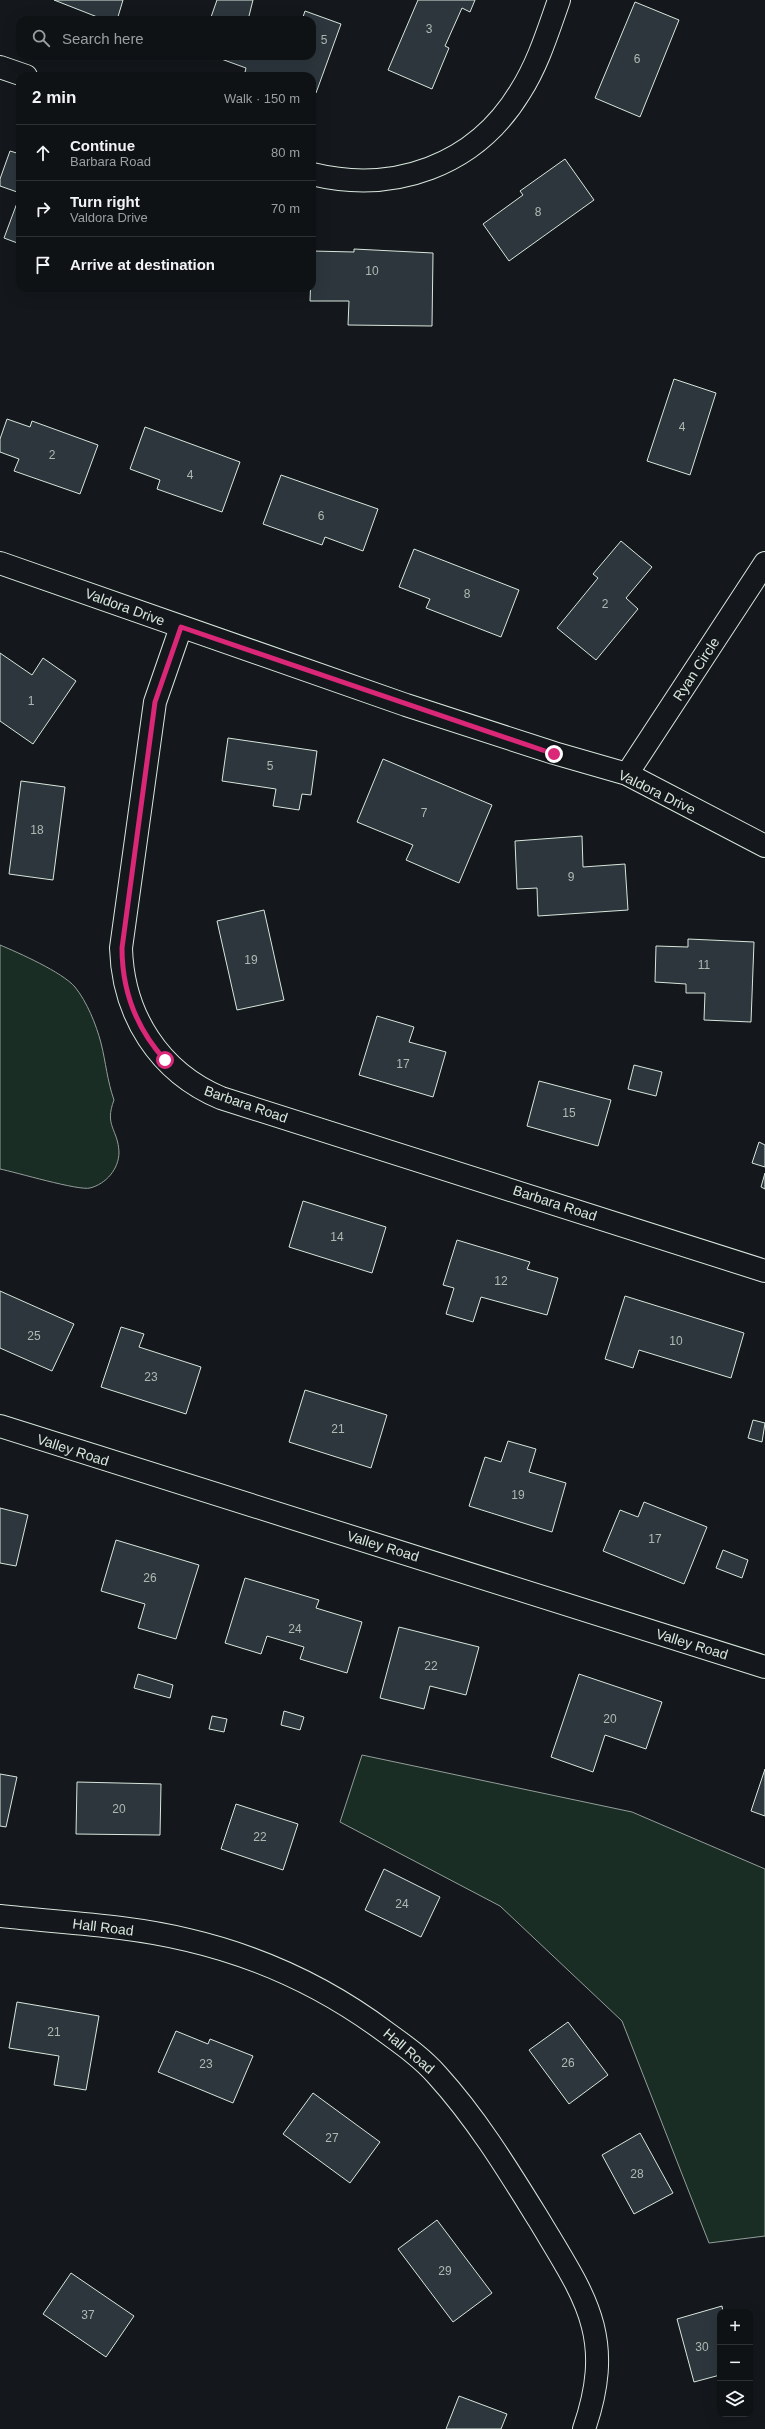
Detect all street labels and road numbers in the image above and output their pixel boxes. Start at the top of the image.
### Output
street label: Valdora Drive [83,585,167,629]
street label: Ryan Circle [670,634,723,704]
street label: Valdora Drive [616,766,698,818]
street label: Barbara Road [202,1082,290,1126]
street label: Barbara Road [511,1182,599,1224]
street label: Valley Road [35,1431,111,1469]
street label: Valley Road [345,1527,421,1565]
street label: Valley Road [654,1625,730,1663]
street label: Hall Road [72,1915,134,1939]
street label: Hall Road [380,2025,438,2077]

